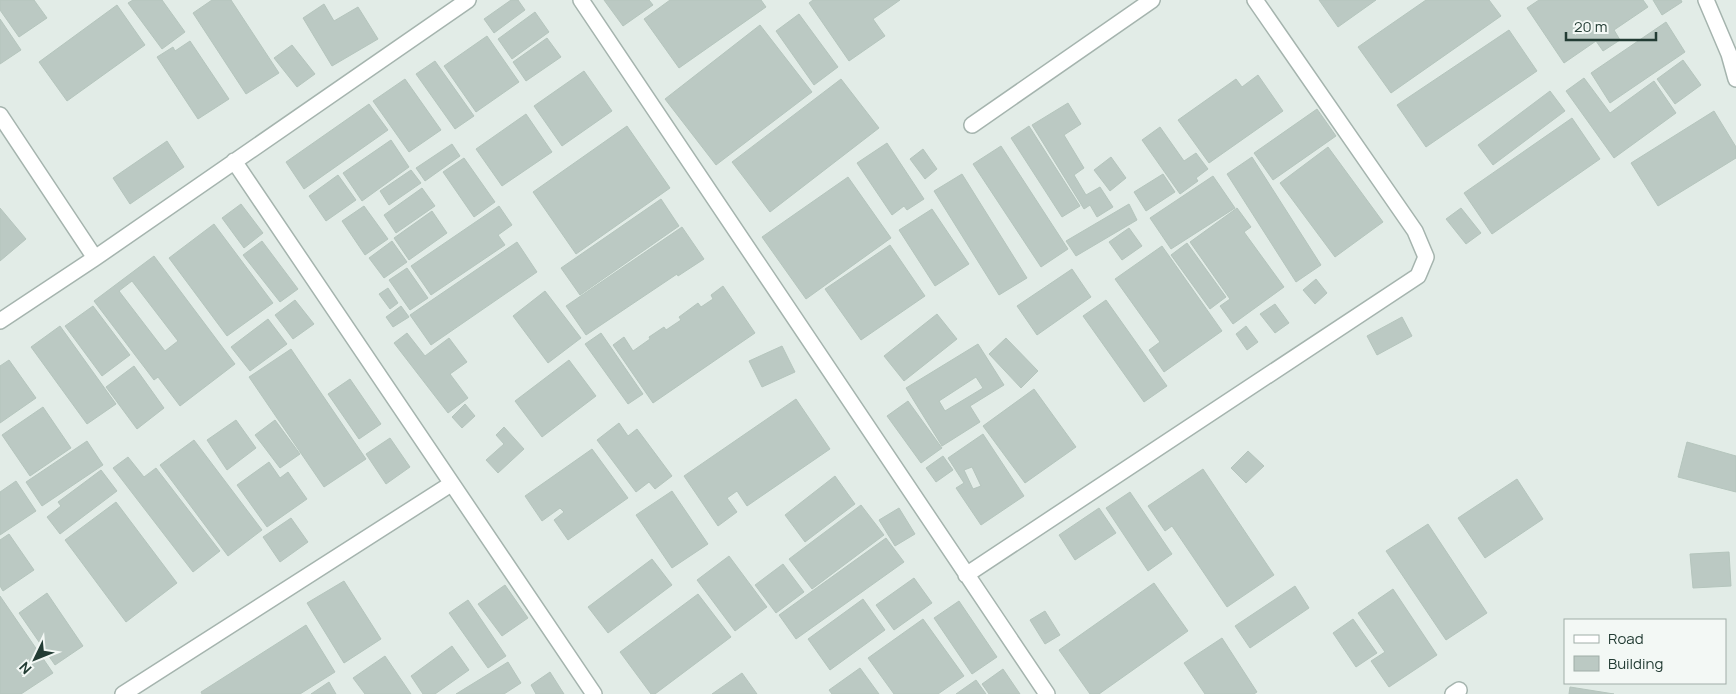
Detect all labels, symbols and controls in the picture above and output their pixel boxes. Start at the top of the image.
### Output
scale bar [1566,10,1656,42]
text: 20 m [1574,16,1607,37]
legend [1564,619,1726,684]
text: Road [1608,628,1644,649]
north arrow [10,634,60,684]
text: Building [1608,653,1663,674]
text: N [15,658,36,678]

